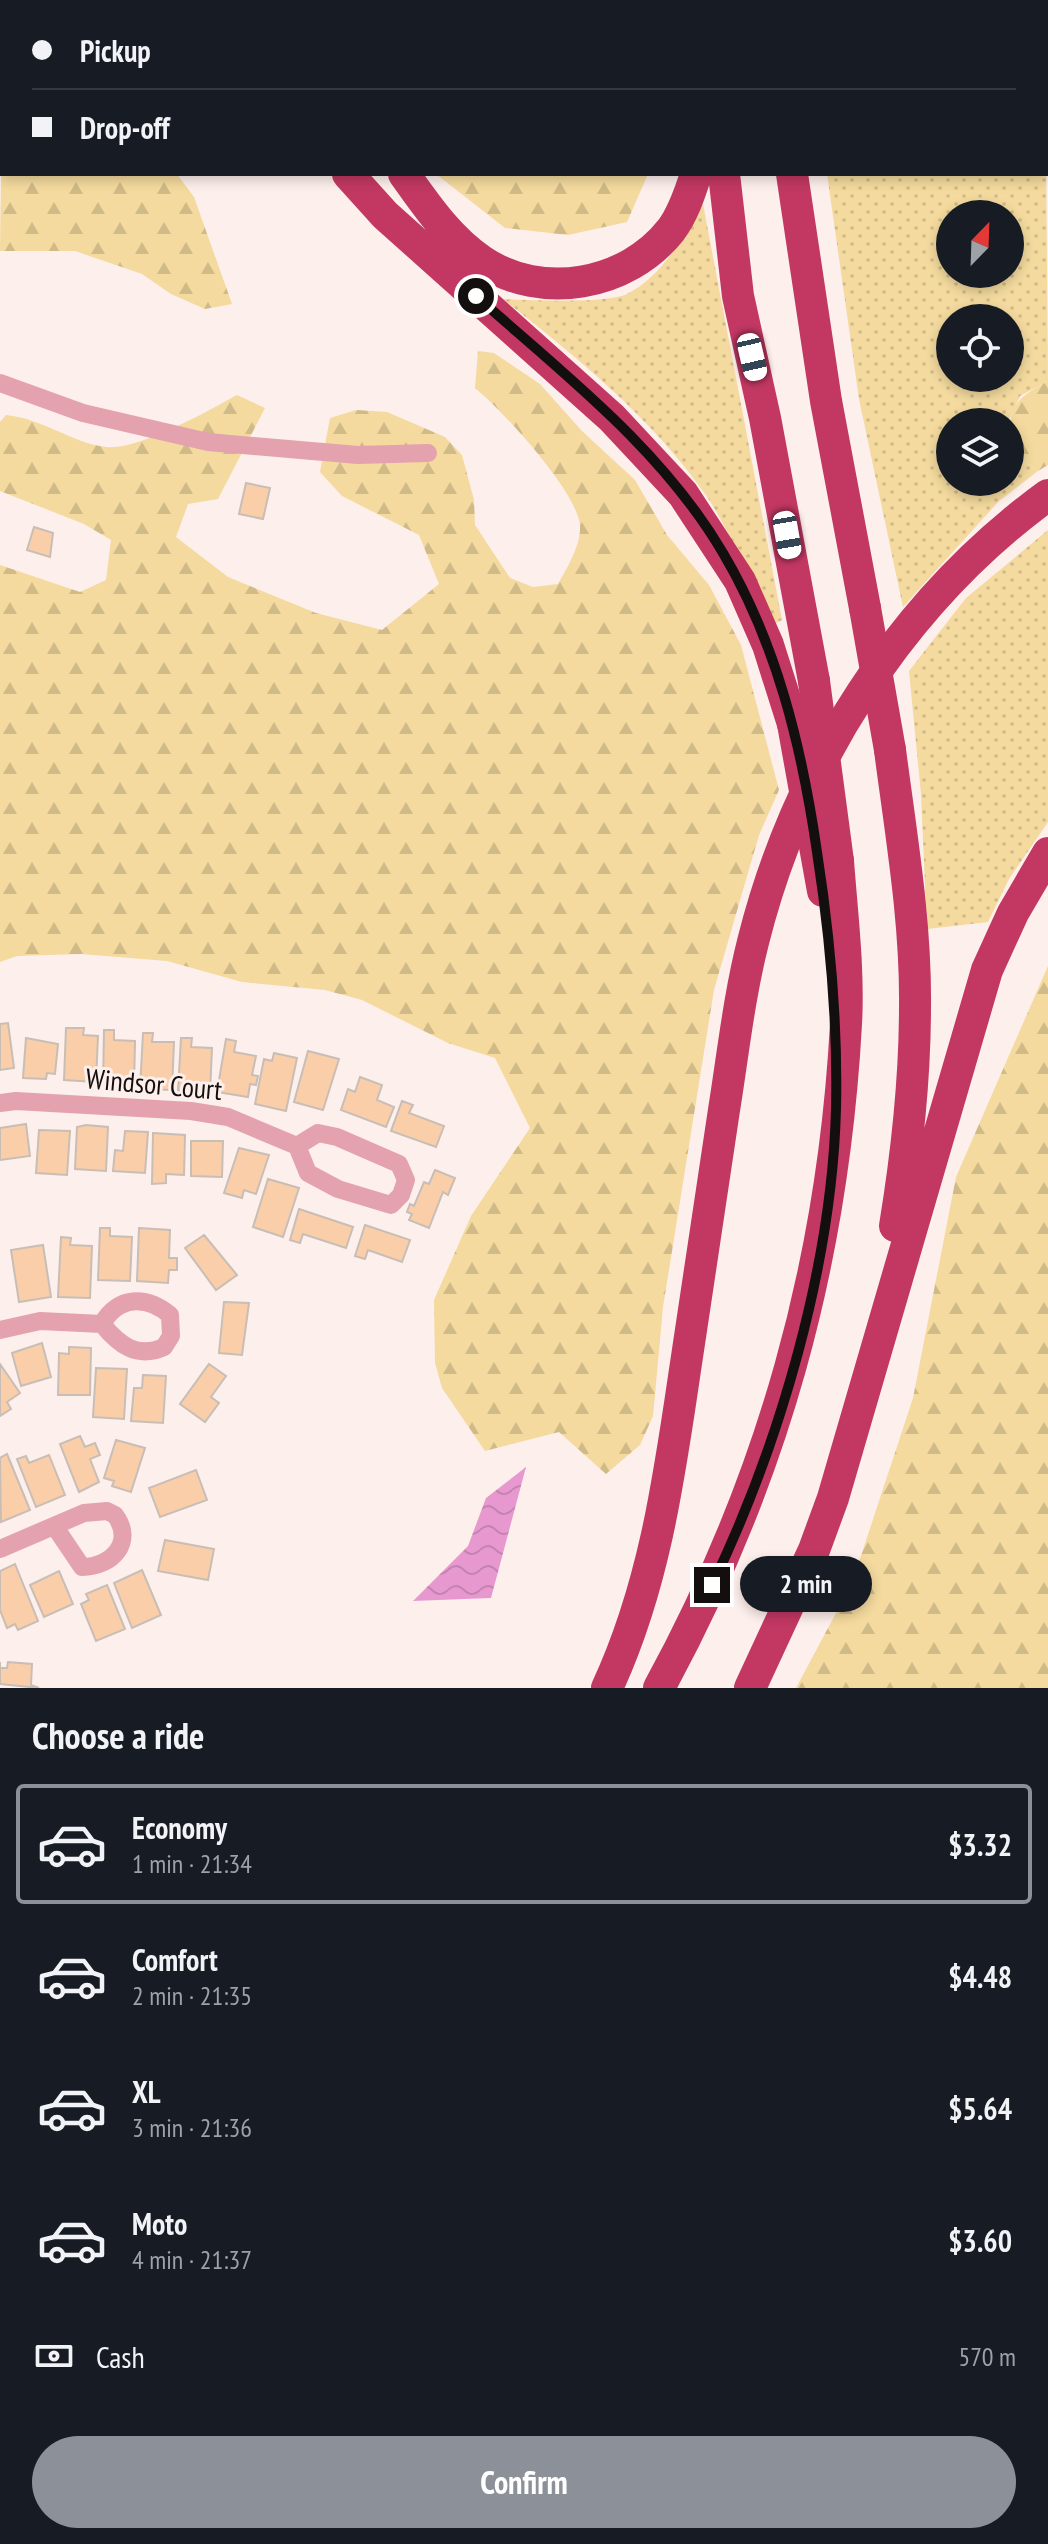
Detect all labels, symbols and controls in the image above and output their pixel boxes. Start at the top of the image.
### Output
text: Pickup [80,31,151,70]
text: Drop-off [80,108,170,147]
north arrow [936,200,1024,288]
map controls [936,200,1024,496]
route start [458,278,494,314]
button: locate [936,304,1024,392]
car [735,331,769,383]
button: layers [936,408,1024,496]
car [771,509,803,561]
street label: Windsor Court [84,1059,224,1108]
callout: 2 min [740,1557,872,1613]
route end [694,1567,730,1603]
text: 2 min [780,1567,832,1600]
text: Choose a ride [32,1712,204,1759]
icon: car [36,1808,108,1880]
text: Economy [132,1808,227,1847]
text: $3.32 [948,1825,1012,1864]
text: 1 min · 21:34 [132,1847,252,1880]
icon: car [36,1940,108,2012]
text: Comfort [132,1940,218,1979]
text: $4.48 [948,1957,1012,1996]
text: 2 min · 21:35 [132,1979,252,2012]
icon: car [36,2072,108,2144]
text: XL [132,2072,161,2111]
text: $5.64 [948,2089,1012,2128]
text: 3 min · 21:36 [132,2111,252,2144]
icon: car [36,2204,108,2276]
text: Moto [132,2204,187,2243]
text: $3.60 [948,2221,1012,2260]
text: 4 min · 21:37 [132,2243,252,2276]
icon: cash [32,2334,76,2378]
text: Cash [96,2337,145,2376]
text: 570 m [958,2340,1016,2373]
button: Confirm [32,2436,1016,2528]

